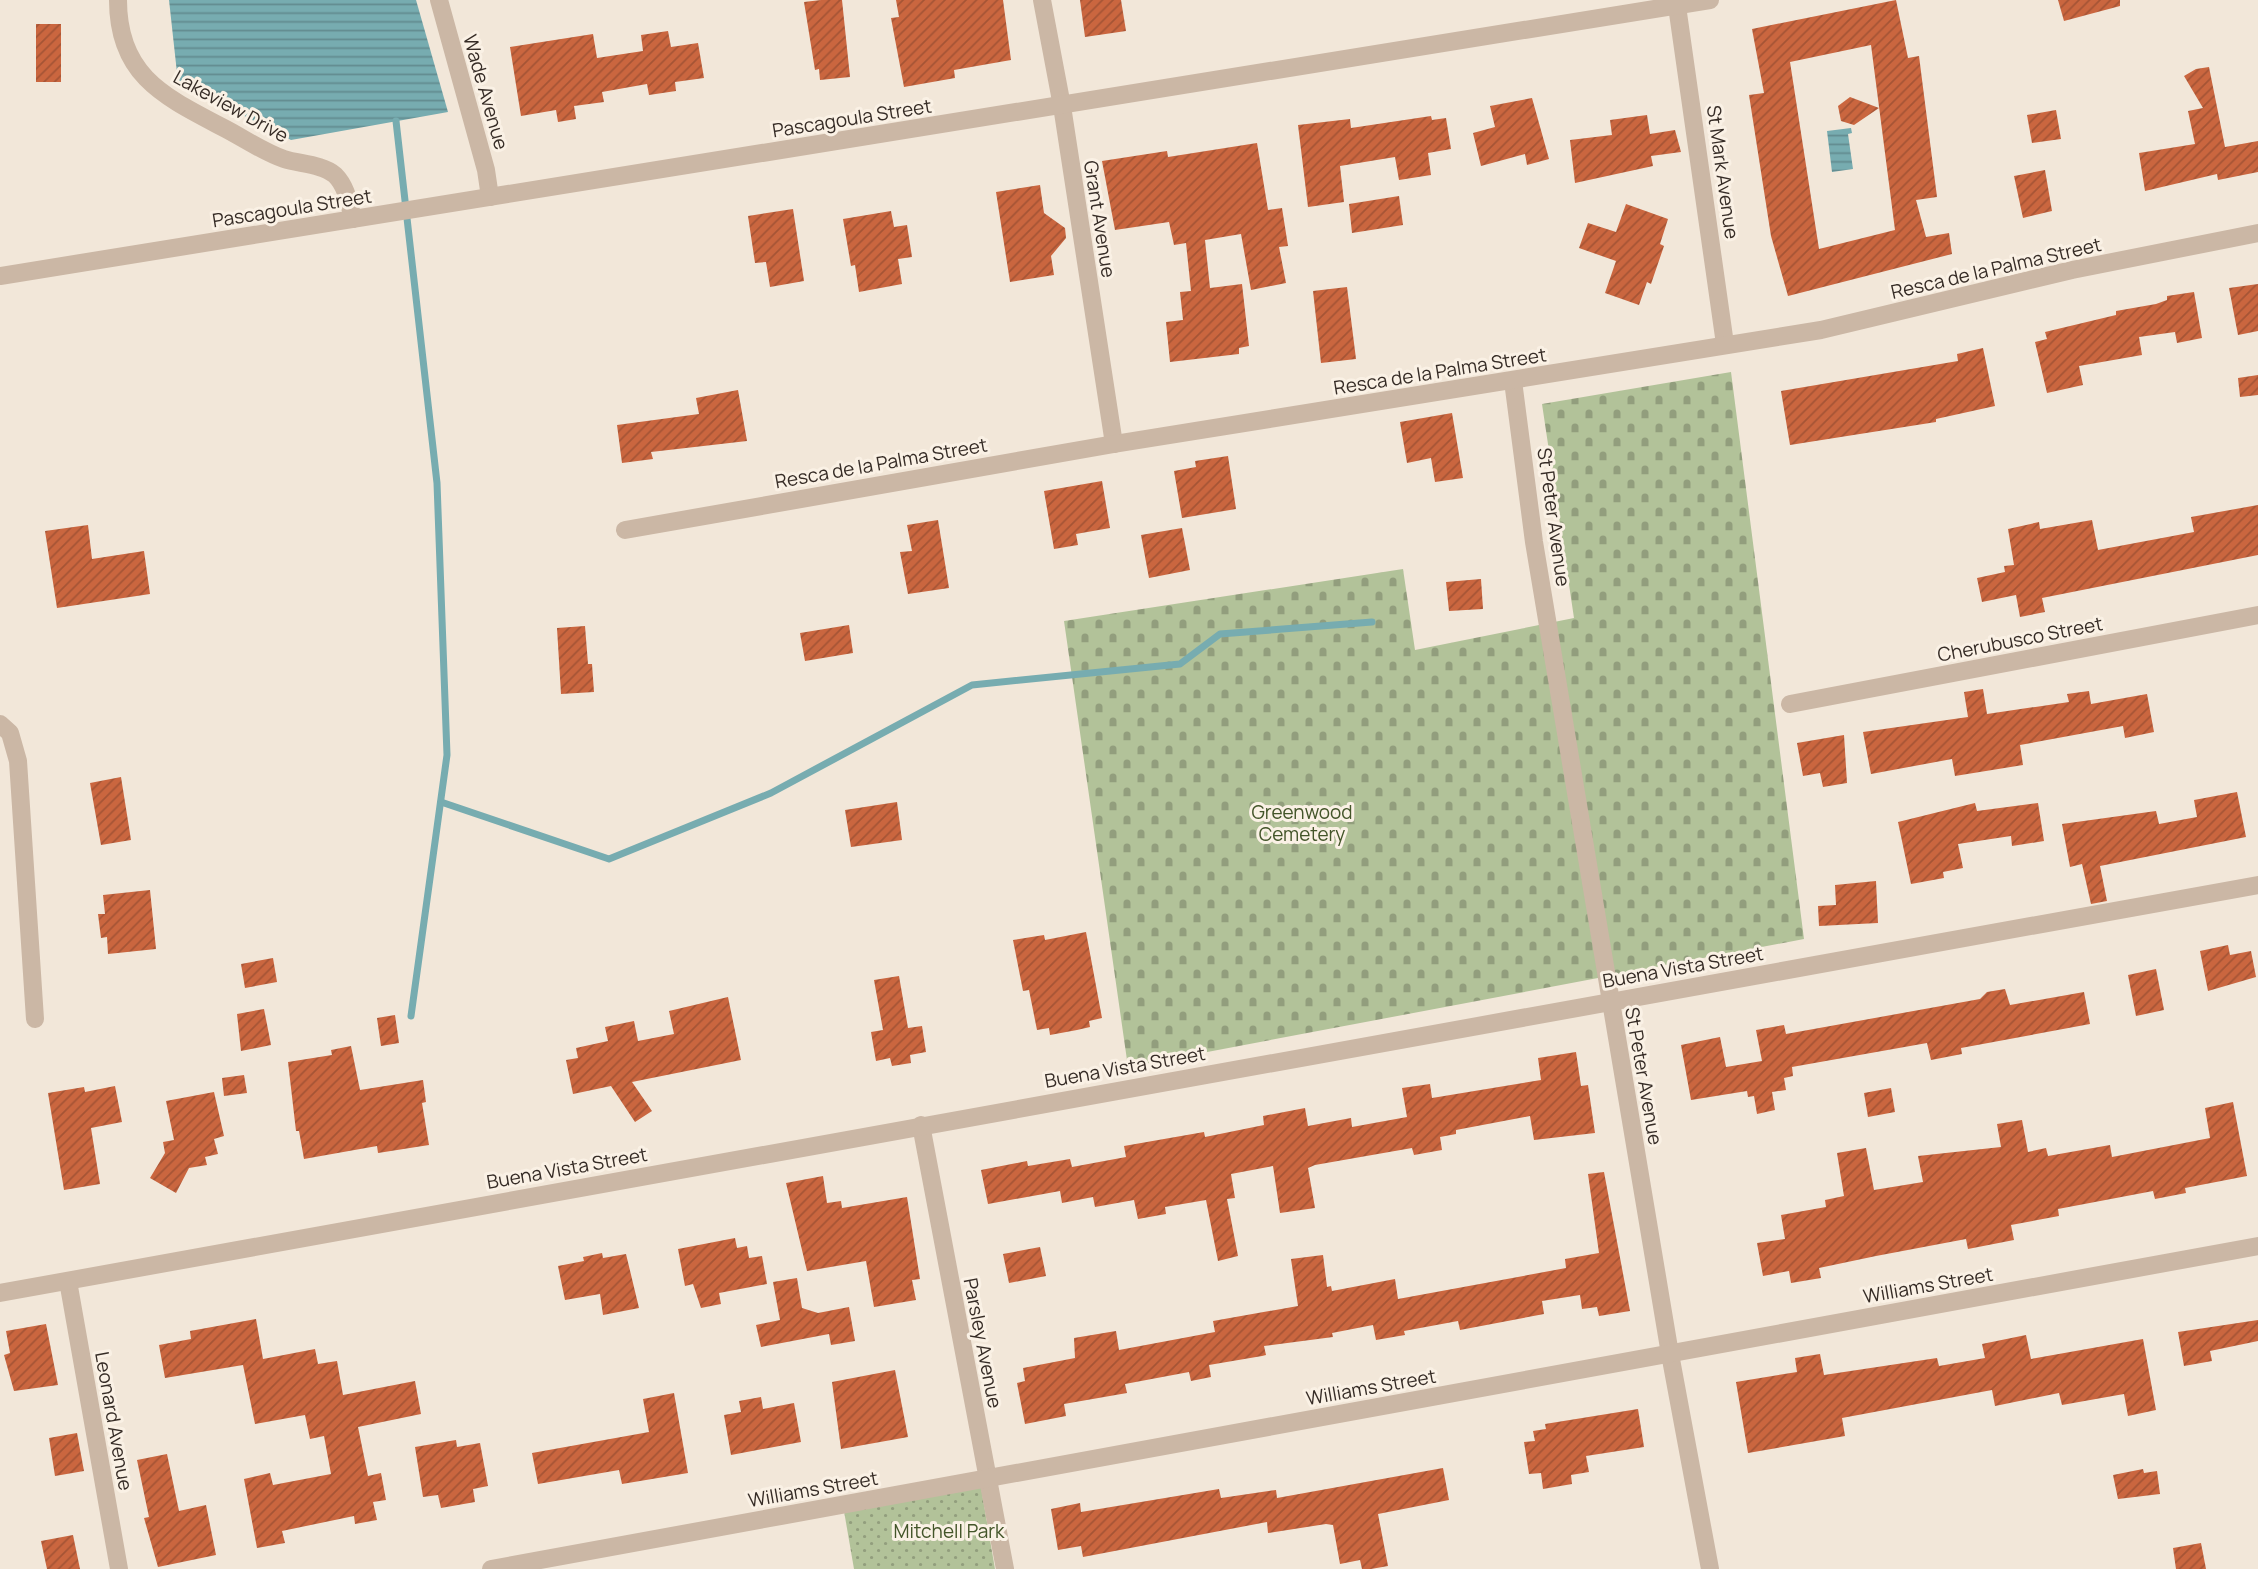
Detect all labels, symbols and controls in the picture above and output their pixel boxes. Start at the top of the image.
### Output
street label: Wade Avenue [457,31,515,153]
street label: Lakeview Drive [169,64,293,148]
street label: Pascagoula Street [770,93,934,143]
street label: St Mark Avenue [1701,103,1745,241]
street label: Grant Avenue [1078,159,1122,279]
street label: Pascagoula Street [210,183,374,233]
street label: Resca de la Palma Street [1888,231,2104,305]
street label: Resca de la Palma Street [1332,341,1548,401]
street label: Resca de la Palma Street [773,432,989,494]
street label: St Peter Avenue [1531,446,1577,588]
street label: Cherubusco Street [1935,610,2105,668]
park label: Greenwood Cemetery [1251,799,1353,847]
street label: Buena Vista Street [1601,940,1765,994]
street label: St Peter Avenue [1619,1005,1669,1147]
street label: Buena Vista Street [1043,1040,1207,1094]
street label: Buena Vista Street [485,1141,649,1195]
street label: Williams Street [1861,1261,1995,1309]
street label: Parsley Avenue [958,1276,1008,1410]
street label: Leonard Avenue [89,1349,139,1493]
street label: Williams Street [1304,1363,1438,1411]
street label: Williams Street [746,1465,880,1513]
park label: Mitchell Park [893,1518,1005,1544]

